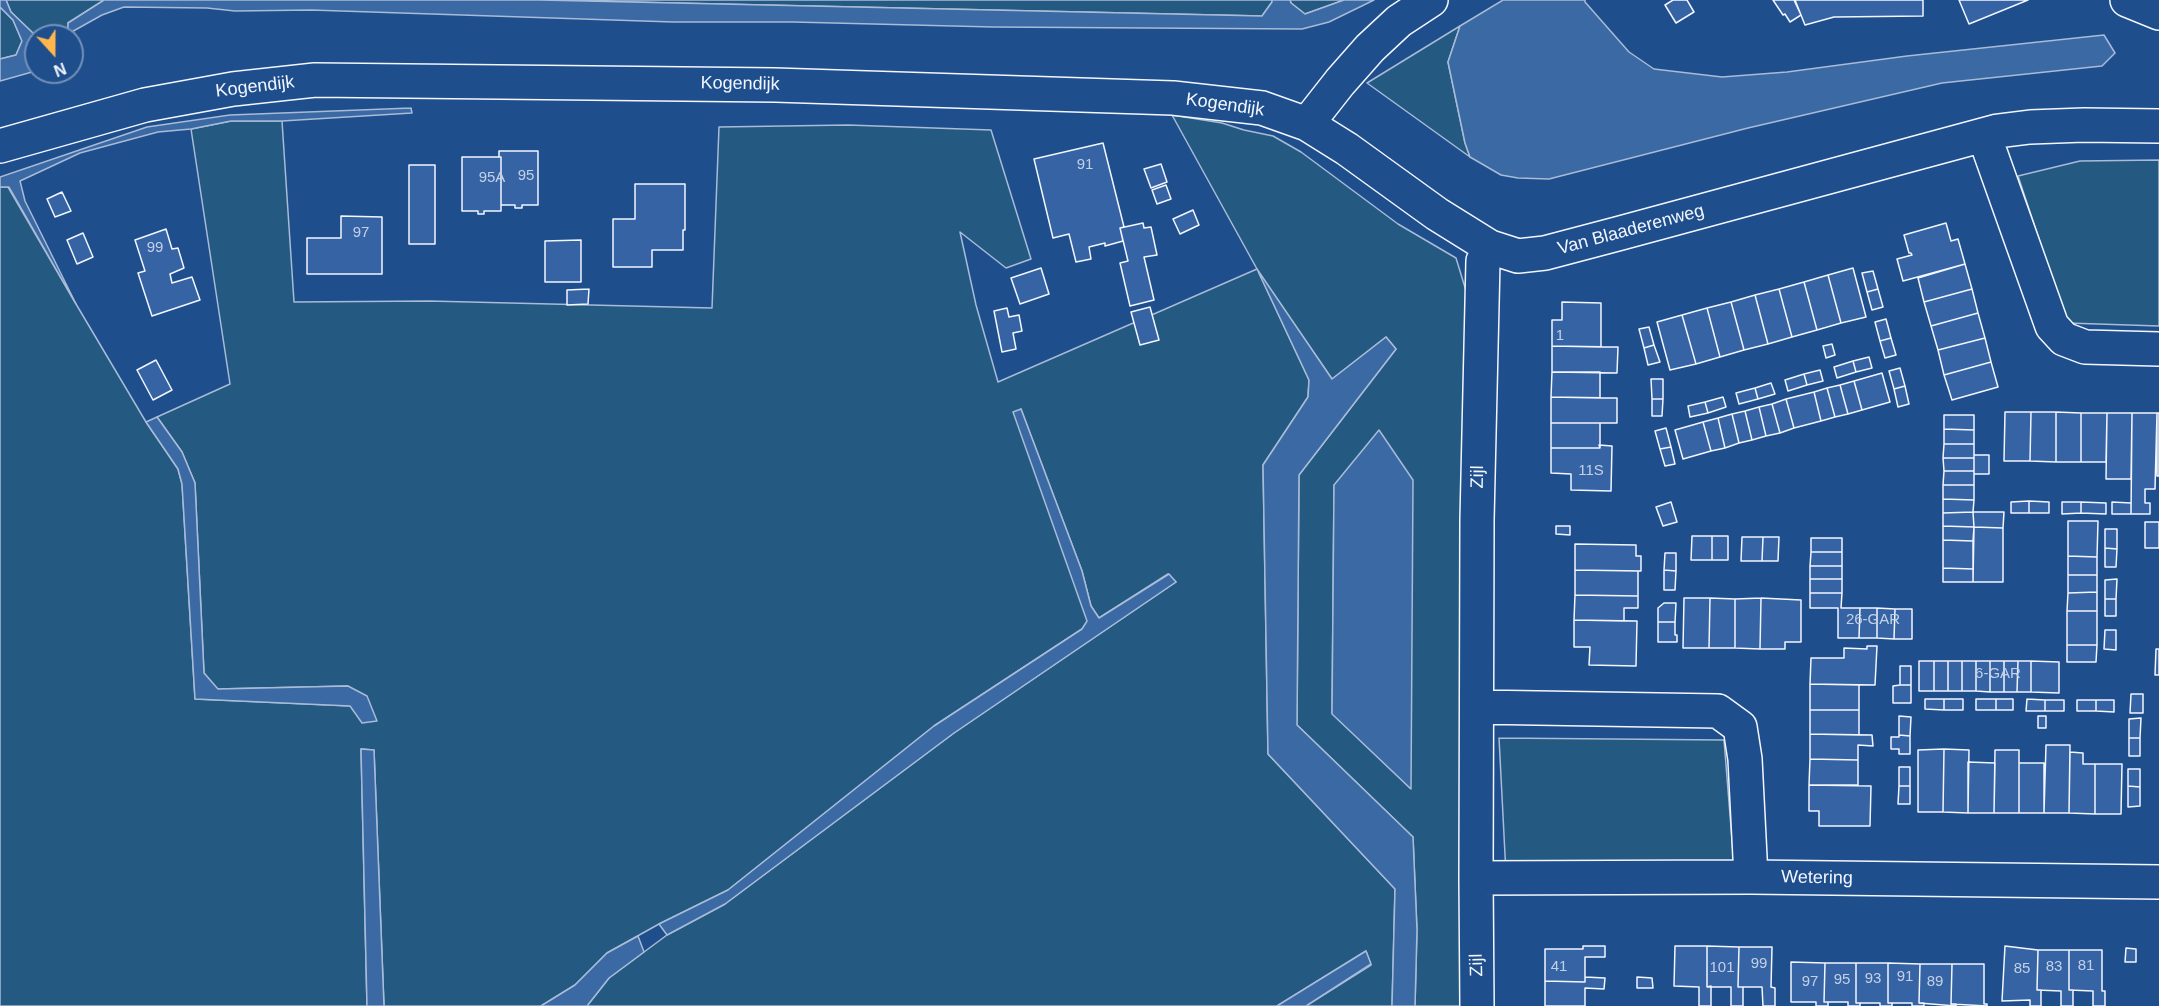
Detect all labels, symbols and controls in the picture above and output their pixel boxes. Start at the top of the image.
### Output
north arrow [24,24,84,84]
text: N [51,59,68,79]
street label: Kogendijk [214,71,296,103]
street label: Kogendijk [700,73,780,95]
street label: Kogendijk [1184,89,1266,121]
house number: 91 [1077,156,1093,174]
house number: 95 [518,167,534,185]
house number: 95A [479,169,505,187]
street label: Van Blaaderenweg [1555,200,1707,260]
house number: 97 [353,224,369,242]
house number: 99 [147,239,163,257]
house number: 1 [1556,327,1564,345]
house number: 11S [1578,462,1604,480]
street label: Zijl [1467,465,1489,489]
house number: 26-GAR [1846,611,1900,629]
house number: 6-GAR [1975,665,2021,683]
street label: Wetering [1781,867,1853,889]
street label: Zijl [1466,953,1488,977]
house number: 99 [1751,955,1767,973]
house number: 81 [2078,957,2094,975]
house number: 41 [1551,958,1567,976]
house number: 83 [2046,958,2062,976]
house number: 101 [1709,959,1735,977]
house number: 85 [2014,960,2030,978]
house number: 91 [1897,968,1913,986]
house number: 93 [1865,970,1881,988]
house number: 95 [1834,971,1850,989]
house number: 97 [1802,973,1818,991]
house number: 89 [1927,973,1943,991]

